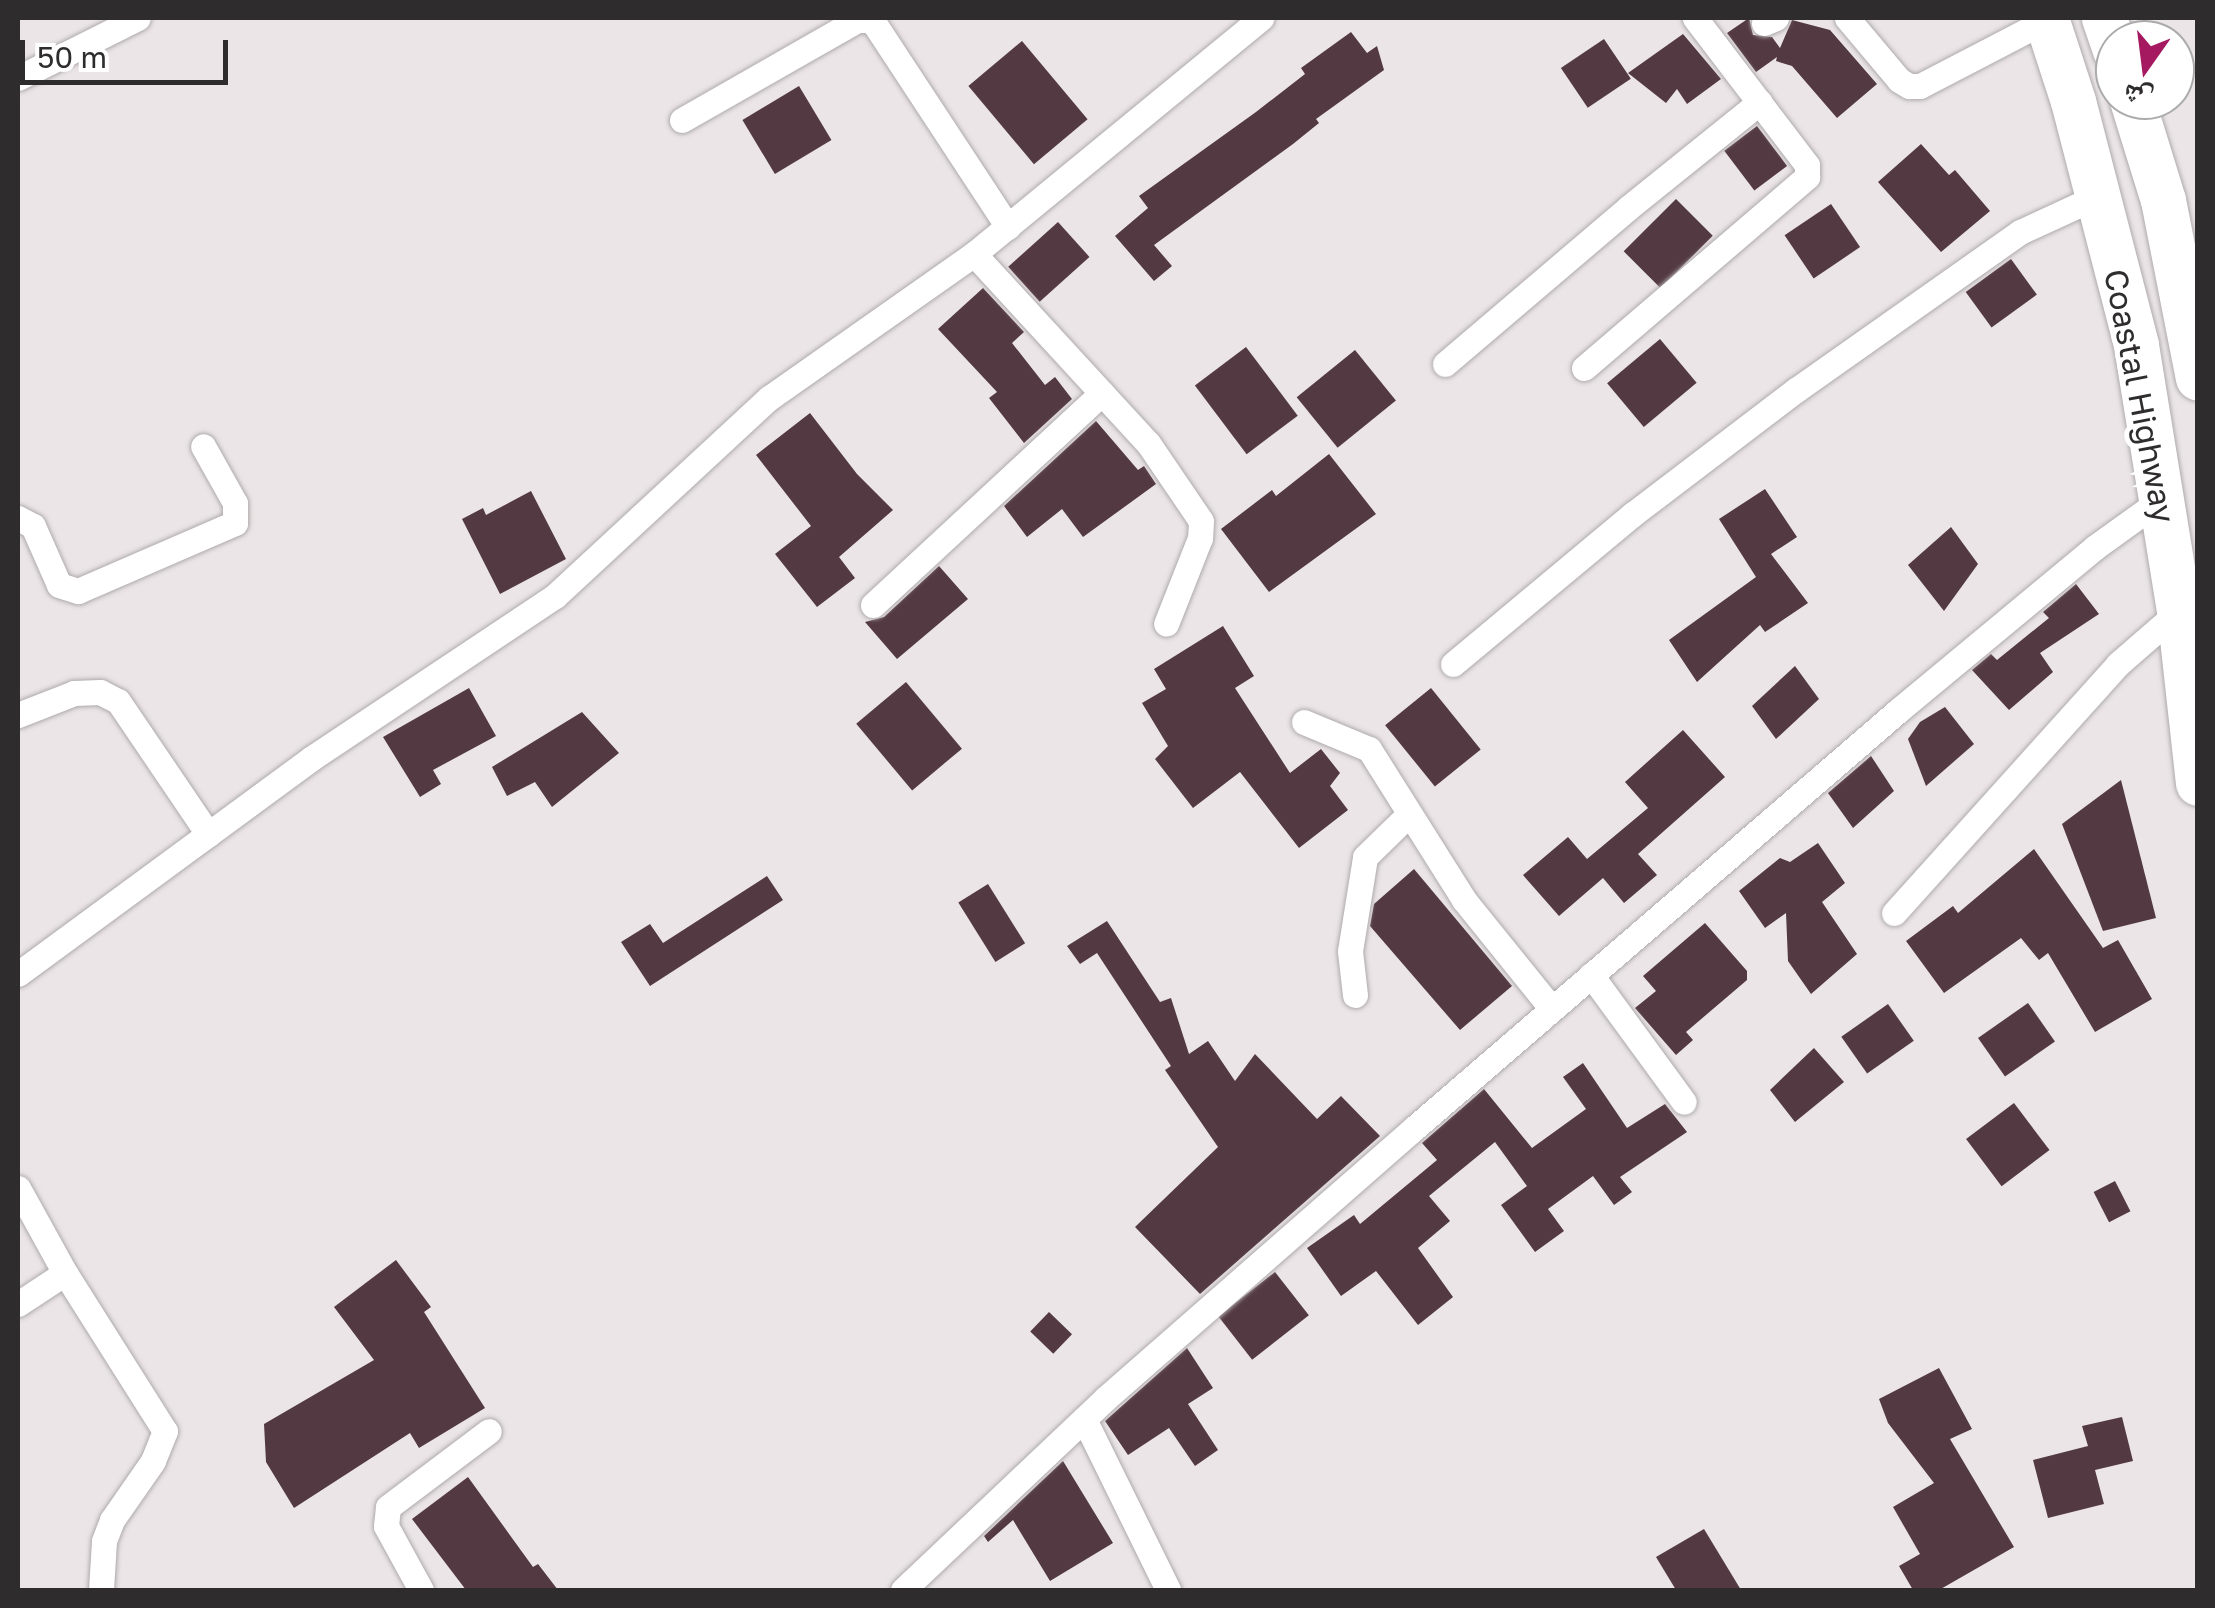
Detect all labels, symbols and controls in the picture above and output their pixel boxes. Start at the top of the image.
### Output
scale bar [25,20,232,82]
north arrow [2095,20,2195,120]
text: 50 m [37,39,107,75]
text: ش [2120,78,2157,117]
street label: Coastal Highway [2097,266,2183,526]

